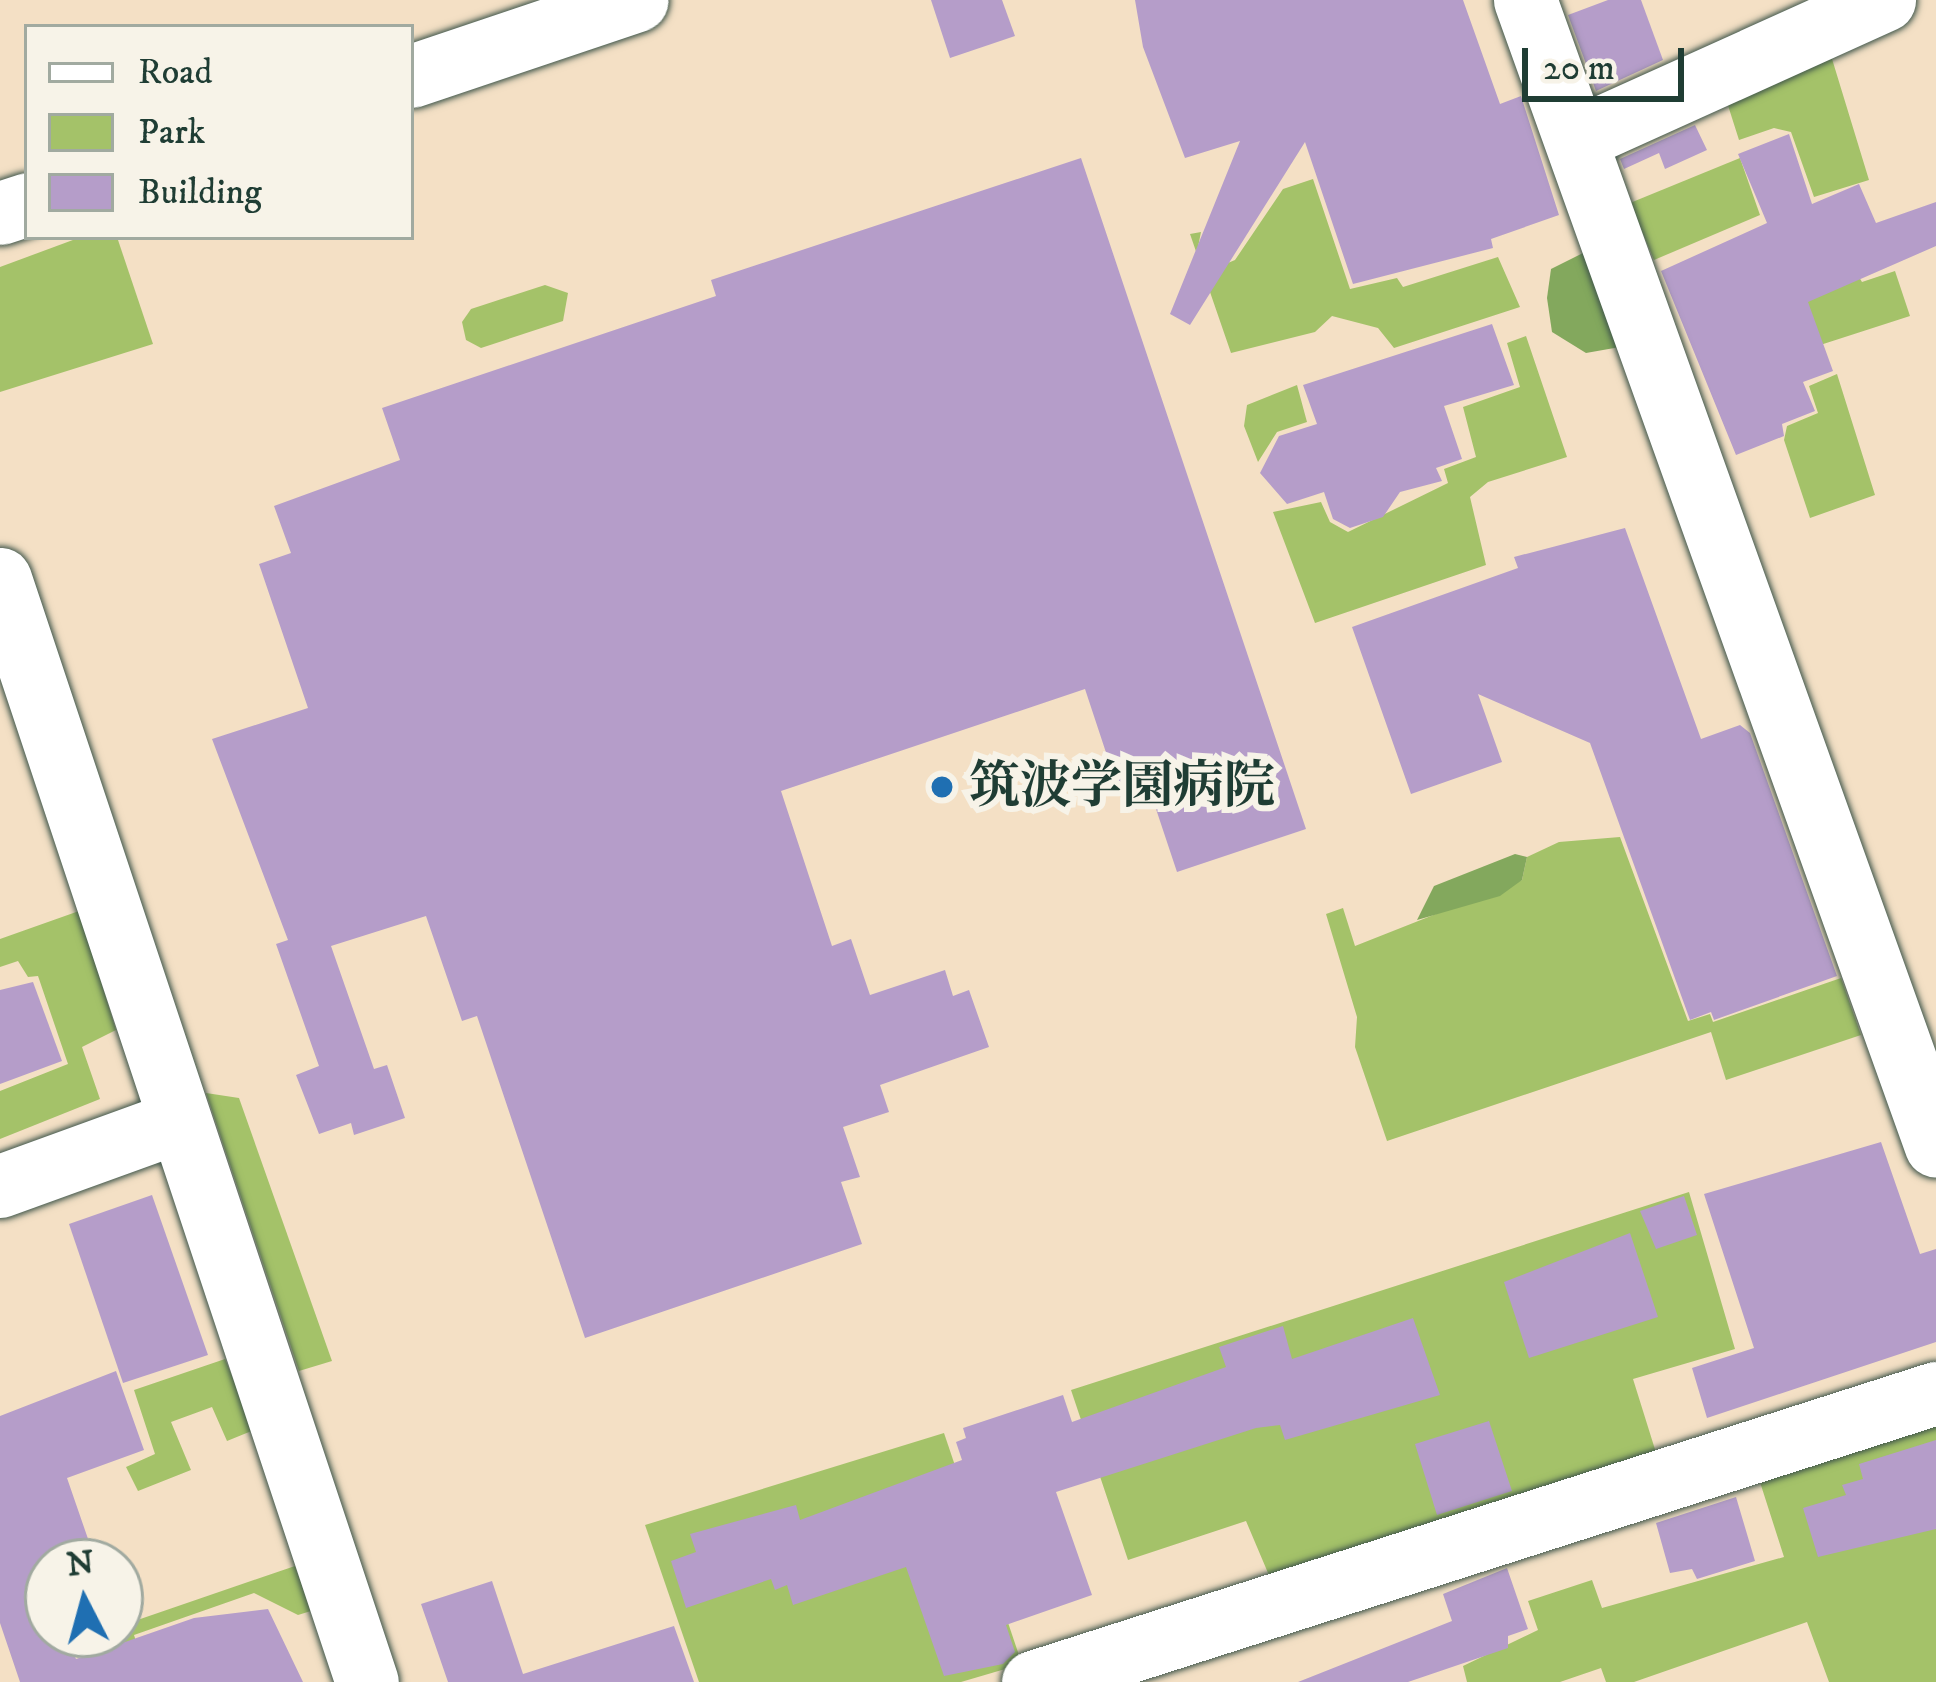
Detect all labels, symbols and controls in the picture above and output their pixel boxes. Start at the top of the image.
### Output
legend [24,24,414,240]
scale bar [1528,24,1690,98]
text: 20 m [1543,46,1615,91]
text: Road [138,50,213,95]
text: Park [138,110,205,155]
text: Building [138,170,262,215]
place label: 筑波学園病院 [969,756,1275,818]
marker: 筑波学園病院 [926,771,958,803]
north arrow [24,1538,144,1658]
text: N [65,1543,96,1586]

